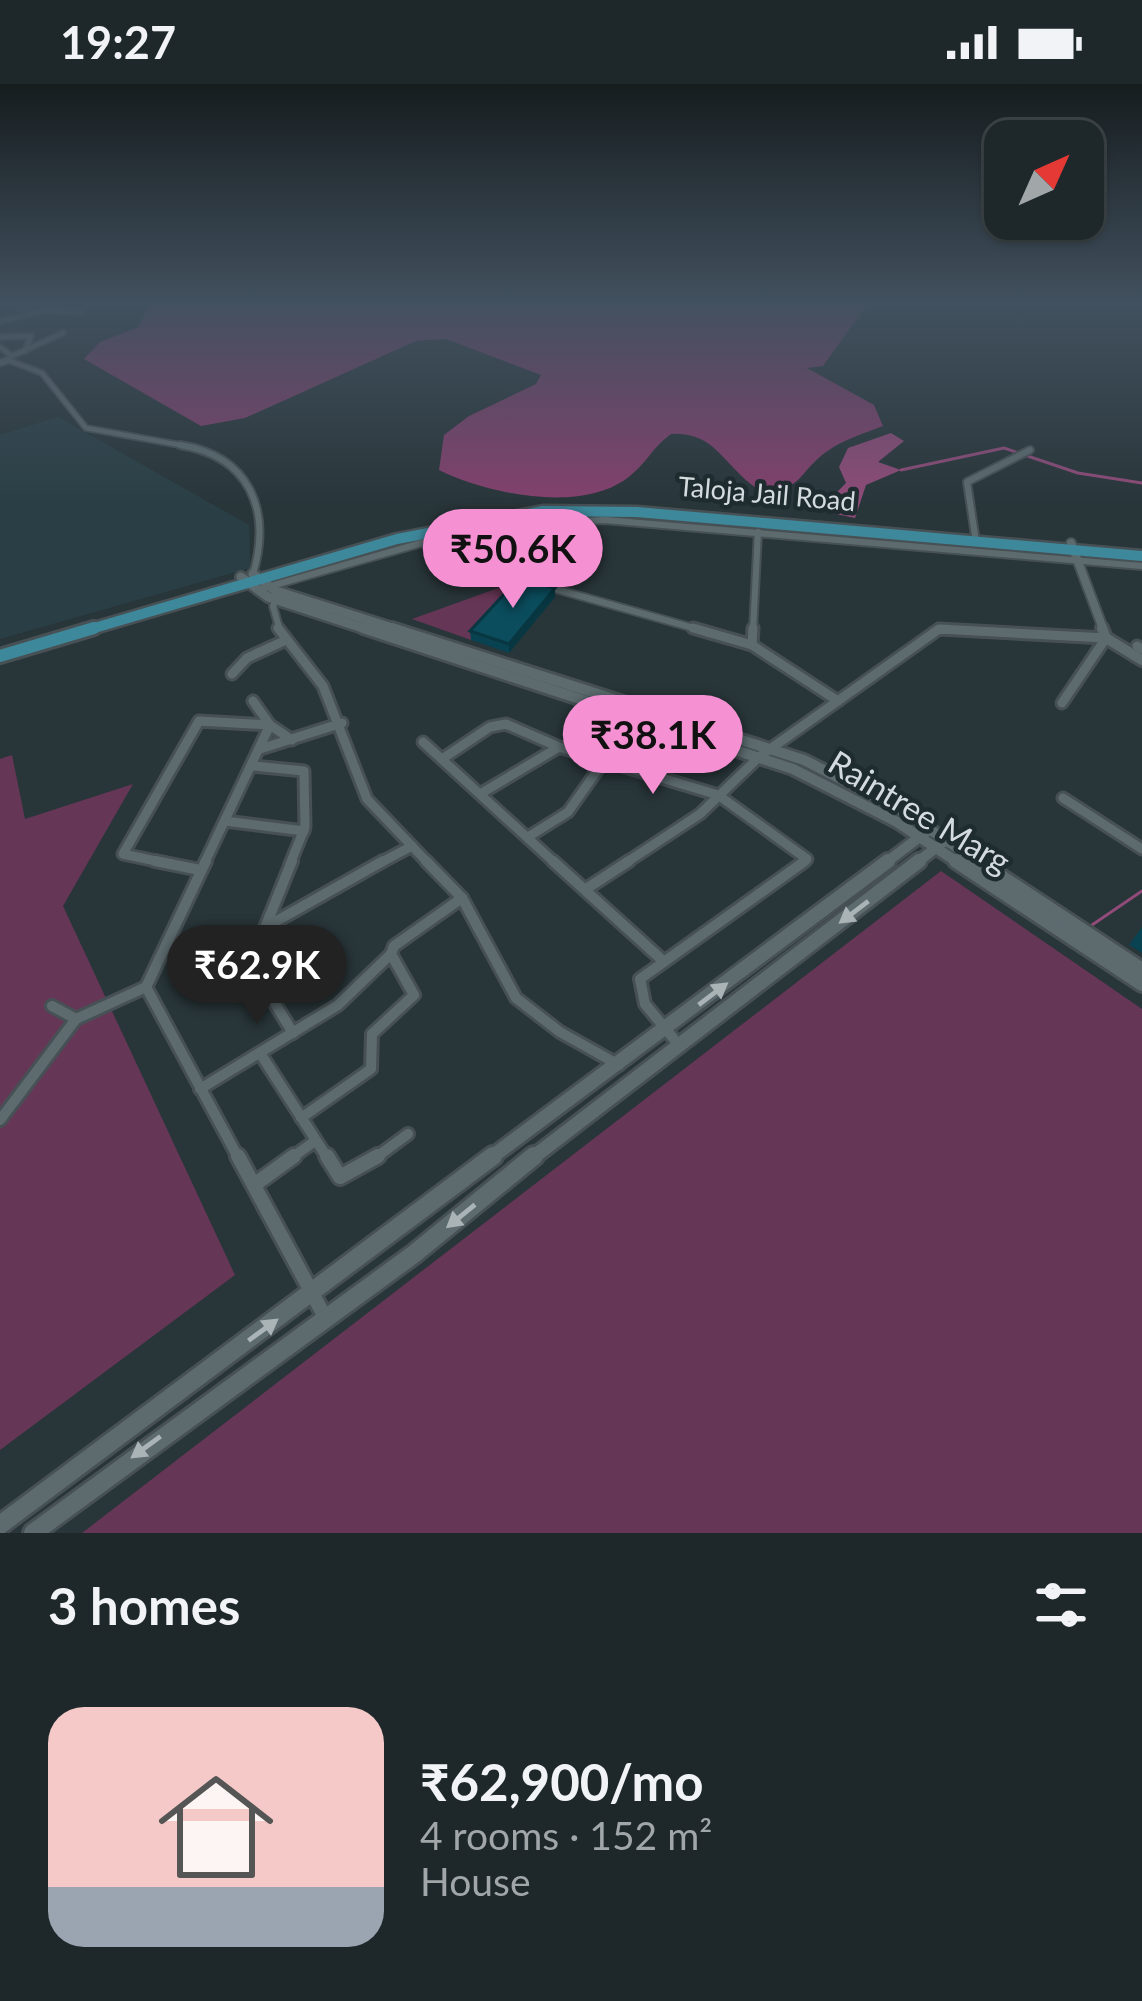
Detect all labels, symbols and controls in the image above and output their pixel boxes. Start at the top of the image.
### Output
text: 19:27 [60,15,176,69]
north arrow [984,120,1104,240]
map controls [984,120,1104,240]
street label: Taloja Jail Road [677,469,857,517]
pin: ₹50.6K [415,509,611,611]
text: ₹50.6K [450,525,576,571]
pin: ₹38.1K [555,695,751,797]
text: ₹38.1K [590,711,716,757]
street label: Raintree Marg [822,741,1018,881]
one-way arrow [838,900,870,924]
pin: ₹62.9K [159,925,355,1027]
text: ₹62.9K [194,941,320,987]
one-way arrow [697,982,729,1007]
one-way arrow [445,1203,476,1229]
one-way arrow [247,1319,278,1343]
one-way arrow [130,1435,162,1459]
icon: filters [1028,1572,1094,1638]
text: 3 homes [48,1575,240,1636]
text: ₹62,900/mo [420,1751,704,1812]
icon: home [144,1755,288,1899]
text: 4 rooms · 152 m² [420,1812,712,1858]
text: House [420,1858,531,1904]

